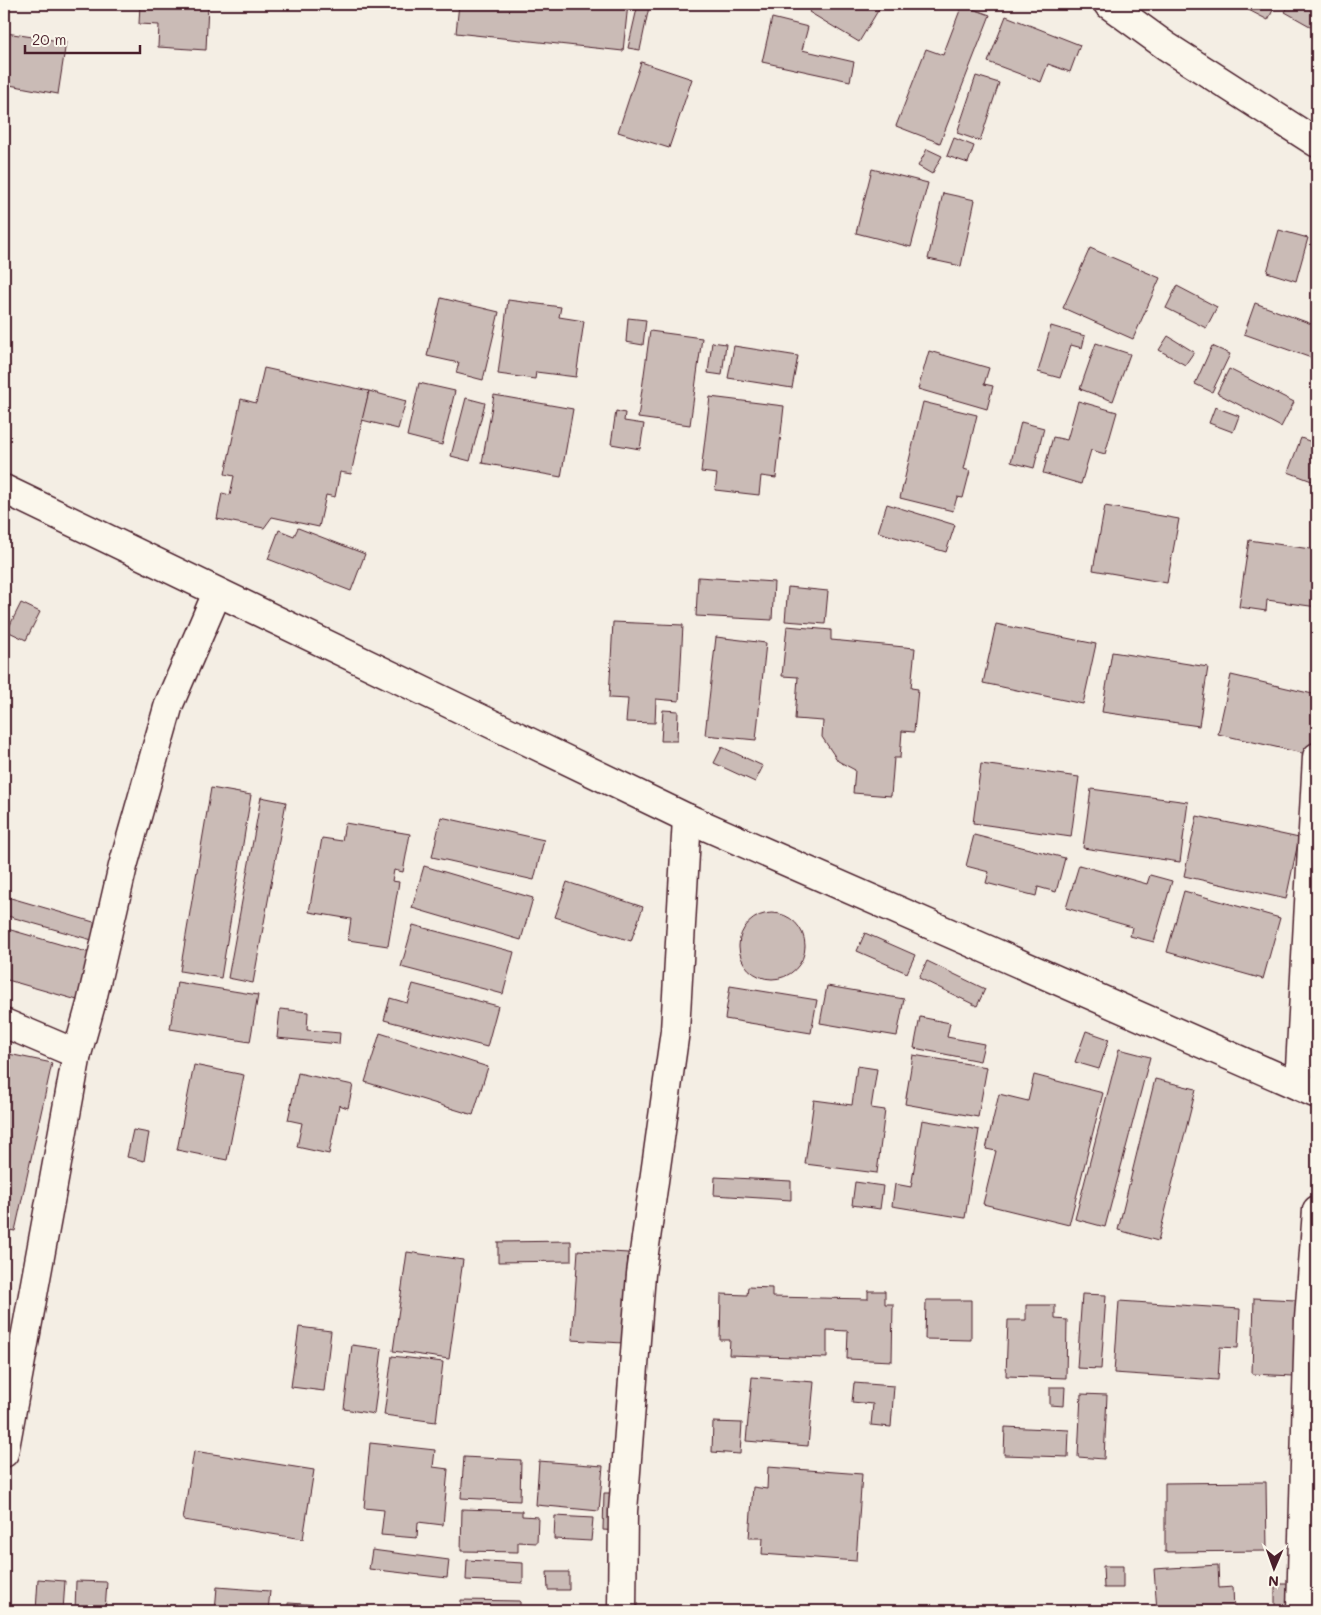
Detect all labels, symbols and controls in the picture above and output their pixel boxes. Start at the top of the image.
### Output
scale bar [25,22,140,54]
text: 20 m [32,29,66,49]
north arrow [1248,1542,1298,1592]
text: N [1268,1572,1279,1591]

